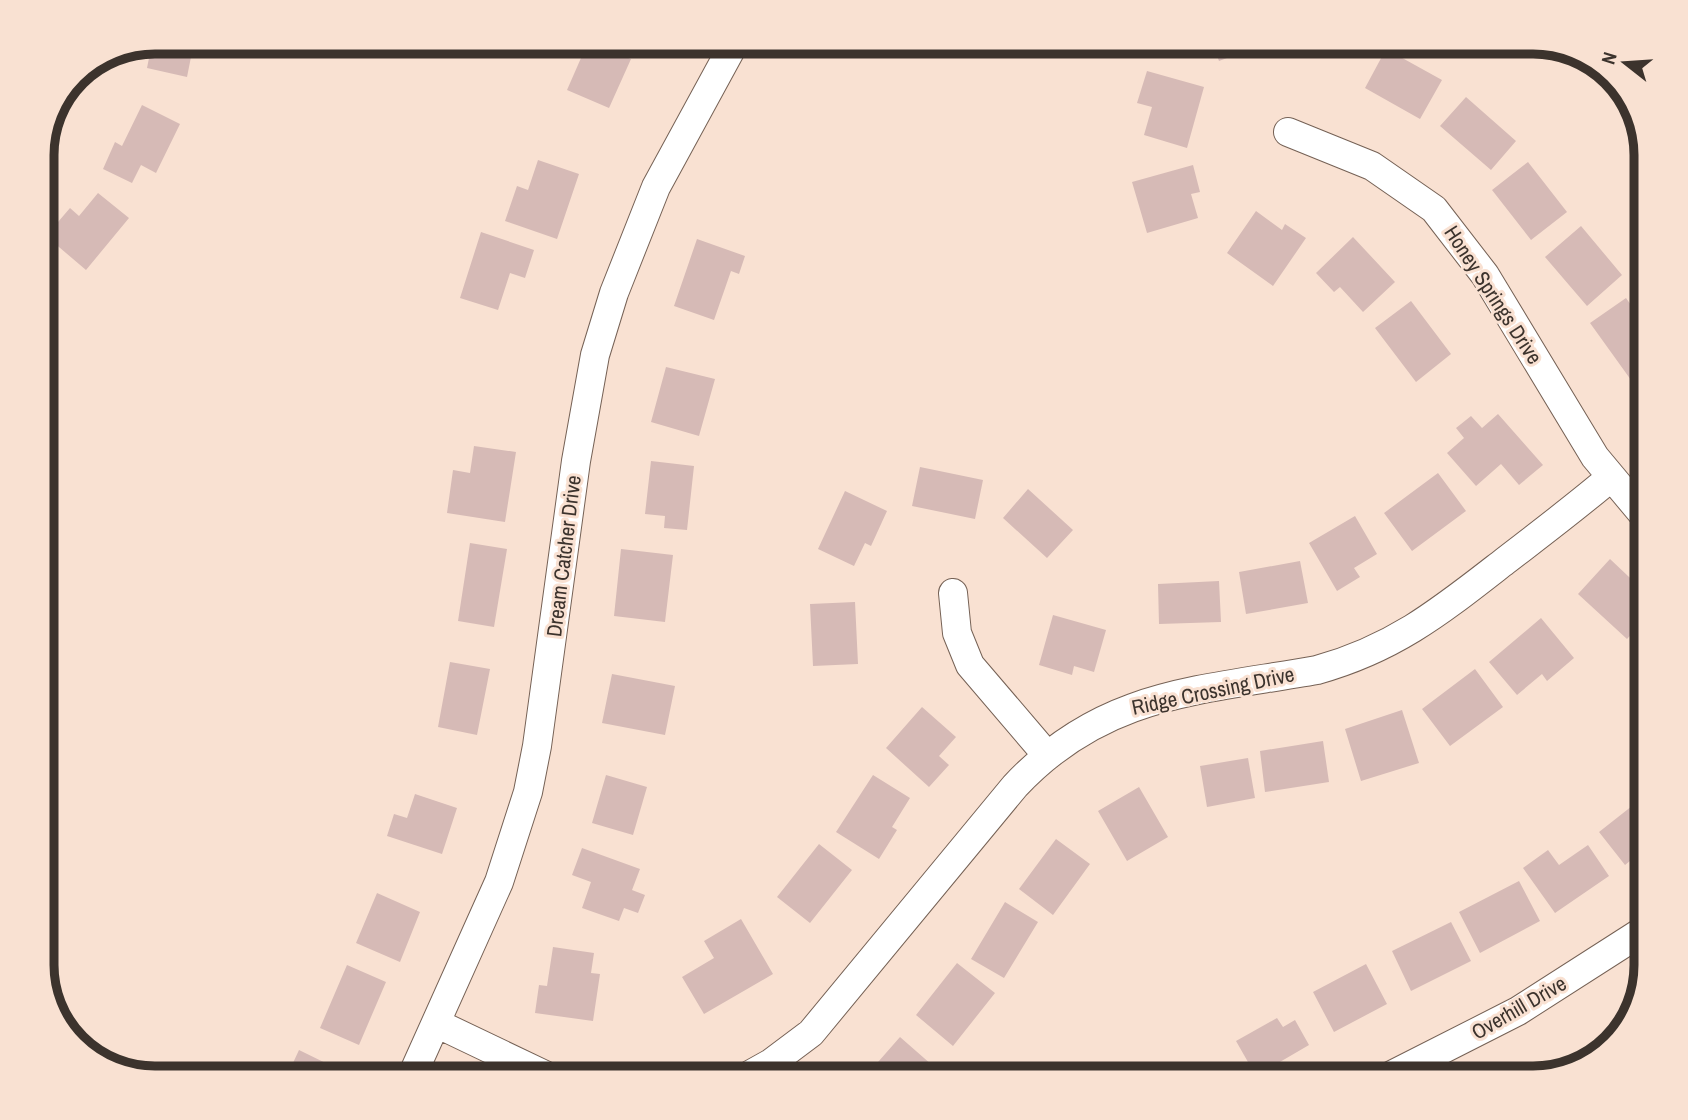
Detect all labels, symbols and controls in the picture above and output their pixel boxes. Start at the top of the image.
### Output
north arrow [1590,28,1660,98]
text: N [1595,49,1623,67]
street label: Honey Springs Drive [1438,220,1549,370]
street label: Dream Catcher Drive [539,473,588,638]
street label: Ridge Crossing Drive [1129,659,1297,722]
street label: Overhill Drive [1466,969,1572,1046]

